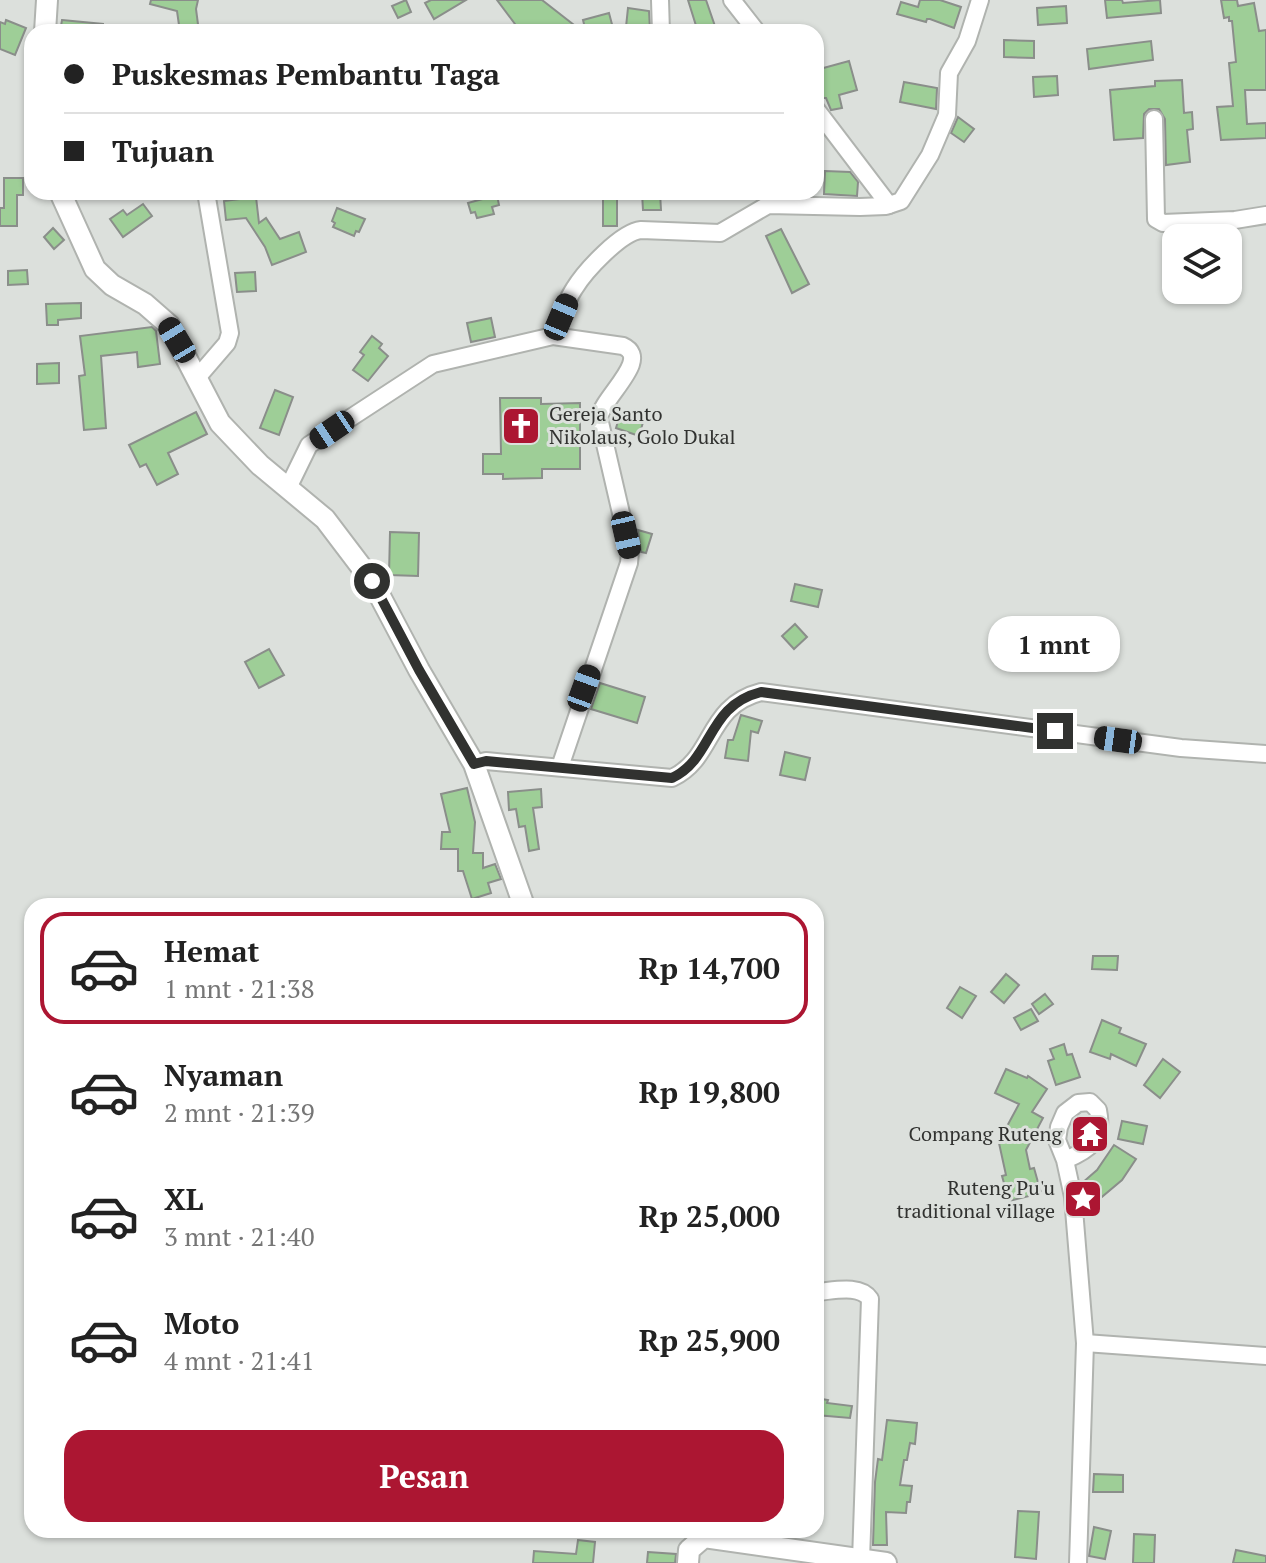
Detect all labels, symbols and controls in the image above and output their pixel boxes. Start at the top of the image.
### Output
text: Puskesmas Pembantu Taga [112,54,500,94]
text: Tujuan [112,131,214,171]
map controls [1162,224,1242,304]
button: layers [1162,224,1242,304]
car [541,290,581,344]
car [154,313,200,367]
place label: Gereja Santo Nikolaus, Golo Dukal [549,400,736,450]
church icon: Gereja Santo Nikolaus, Golo Dukal [500,405,542,447]
car [305,407,359,453]
car [609,509,643,561]
route start [354,563,390,599]
callout: 1 mnt [989,615,1121,671]
text: 1 mnt [1018,627,1090,661]
car [565,661,603,715]
route end [1037,713,1073,749]
car [1093,725,1143,755]
text: Hemat [164,931,260,971]
icon: car [68,932,140,1004]
text: Rp 14,700 [639,948,780,988]
text: 1 mnt · 21:38 [164,971,315,1005]
text: Nyaman [164,1055,283,1095]
icon: car [68,1056,140,1128]
text: Rp 19,800 [639,1072,780,1112]
text: 2 mnt · 21:39 [164,1095,315,1129]
temple icon: Compang Ruteng [1069,1113,1111,1155]
place label: Compang Ruteng [909,1120,1062,1147]
place label: Ruteng Pu'u traditional village [896,1174,1055,1224]
place icon: Ruteng Pu'u traditional village [1062,1178,1104,1220]
text: XL [164,1179,203,1219]
icon: car [68,1180,140,1252]
text: Rp 25,000 [639,1196,780,1236]
text: 3 mnt · 21:40 [164,1219,315,1253]
text: Moto [164,1303,239,1343]
icon: car [68,1304,140,1376]
text: Rp 25,900 [639,1320,780,1360]
text: 4 mnt · 21:41 [164,1343,315,1377]
button: Pesan [64,1430,784,1522]

